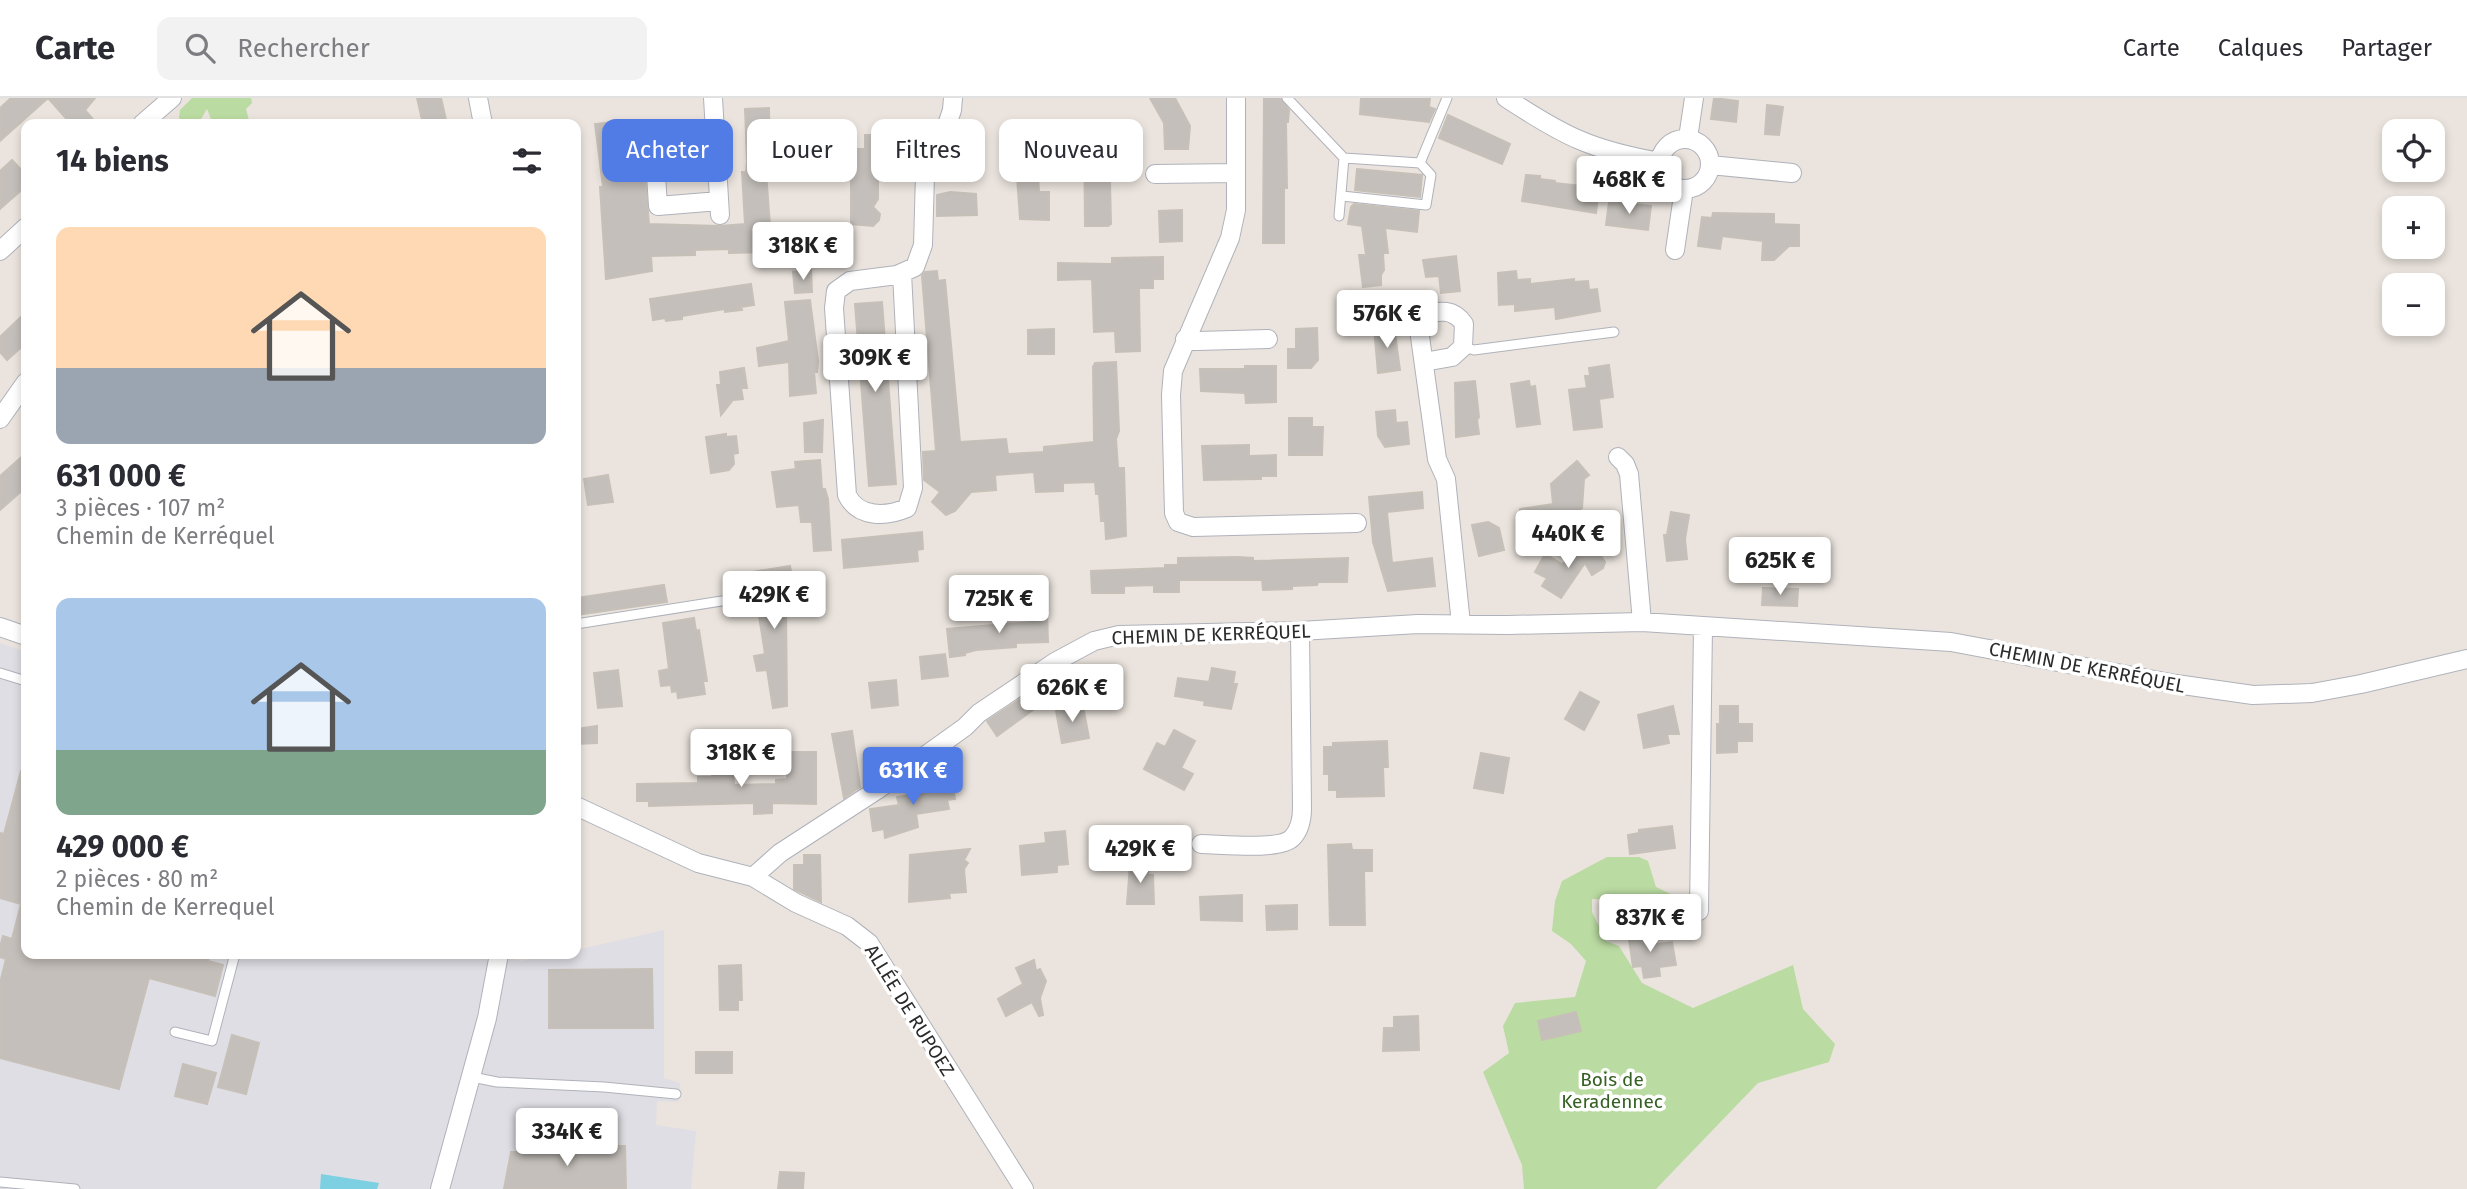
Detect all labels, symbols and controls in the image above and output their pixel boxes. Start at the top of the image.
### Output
search box [157,17,647,80]
text: Carte [35,28,115,68]
icon: search [181,29,219,67]
text: Rechercher [237,33,370,64]
text: Carte [2123,34,2180,62]
text: Calques [2218,34,2303,62]
text: Partager [2341,34,2432,62]
chip: Acheter [602,119,733,182]
chip: Louer [747,119,857,182]
chip: Filtres [871,119,985,182]
chip: Nouveau [999,119,1143,182]
map controls [2382,119,2445,336]
button: locate [2382,119,2445,182]
icon: filters [508,142,546,180]
text: 14 biens [56,143,169,179]
pin: 468K € [1572,156,1686,216]
text: 468K € [1593,165,1665,193]
button: + [2382,196,2445,259]
pin: 318K € [746,222,860,282]
text: 318K € [768,231,838,259]
icon: home [238,273,364,399]
button: − [2382,273,2445,336]
pin: 576K € [1330,290,1444,350]
text: 576K € [1353,299,1421,327]
pin: 309K € [818,334,932,394]
text: 309K € [839,343,911,371]
text: 631 000 € [56,458,186,494]
text: 3 pièces · 107 m² [56,494,225,522]
pin: 440K € [1511,510,1625,570]
text: 440K € [1531,519,1605,547]
text: Chemin de Kerréquel [56,522,275,550]
pin: 625K € [1723,538,1837,597]
text: 625K € [1745,546,1815,574]
pin: 429K € [717,572,831,631]
pin: 725K € [942,575,1056,635]
text: 429K € [739,580,809,608]
text: 725K € [965,584,1033,612]
street label: CHEMIN DE KERRÉQUEL [1111,620,1311,649]
street label: CHEMIN DE KERRÉQUEL [1987,637,2187,698]
icon: home [238,644,364,770]
pin: 626K € [1015,664,1129,724]
text: 626K € [1036,673,1108,701]
pin: 318K € [684,730,798,789]
text: 318K € [706,738,776,766]
pin: 631K € [856,748,970,807]
text: 631K € [879,756,947,784]
pin: 429K € [1083,826,1197,885]
text: 429 000 € [56,829,189,865]
text: 429K € [1105,834,1175,862]
text: 2 pièces · 80 m² [56,865,218,893]
text: Chemin de Kerrequel [56,893,275,921]
pin: 837K € [1593,894,1707,954]
text: 837K € [1615,903,1685,931]
street label: ALLÉE DE RUPOEZ [860,940,959,1080]
park label: Bois de Keradennec [1561,1068,1663,1113]
pin: 334K € [510,1108,624,1168]
text: 334K € [532,1117,602,1145]

